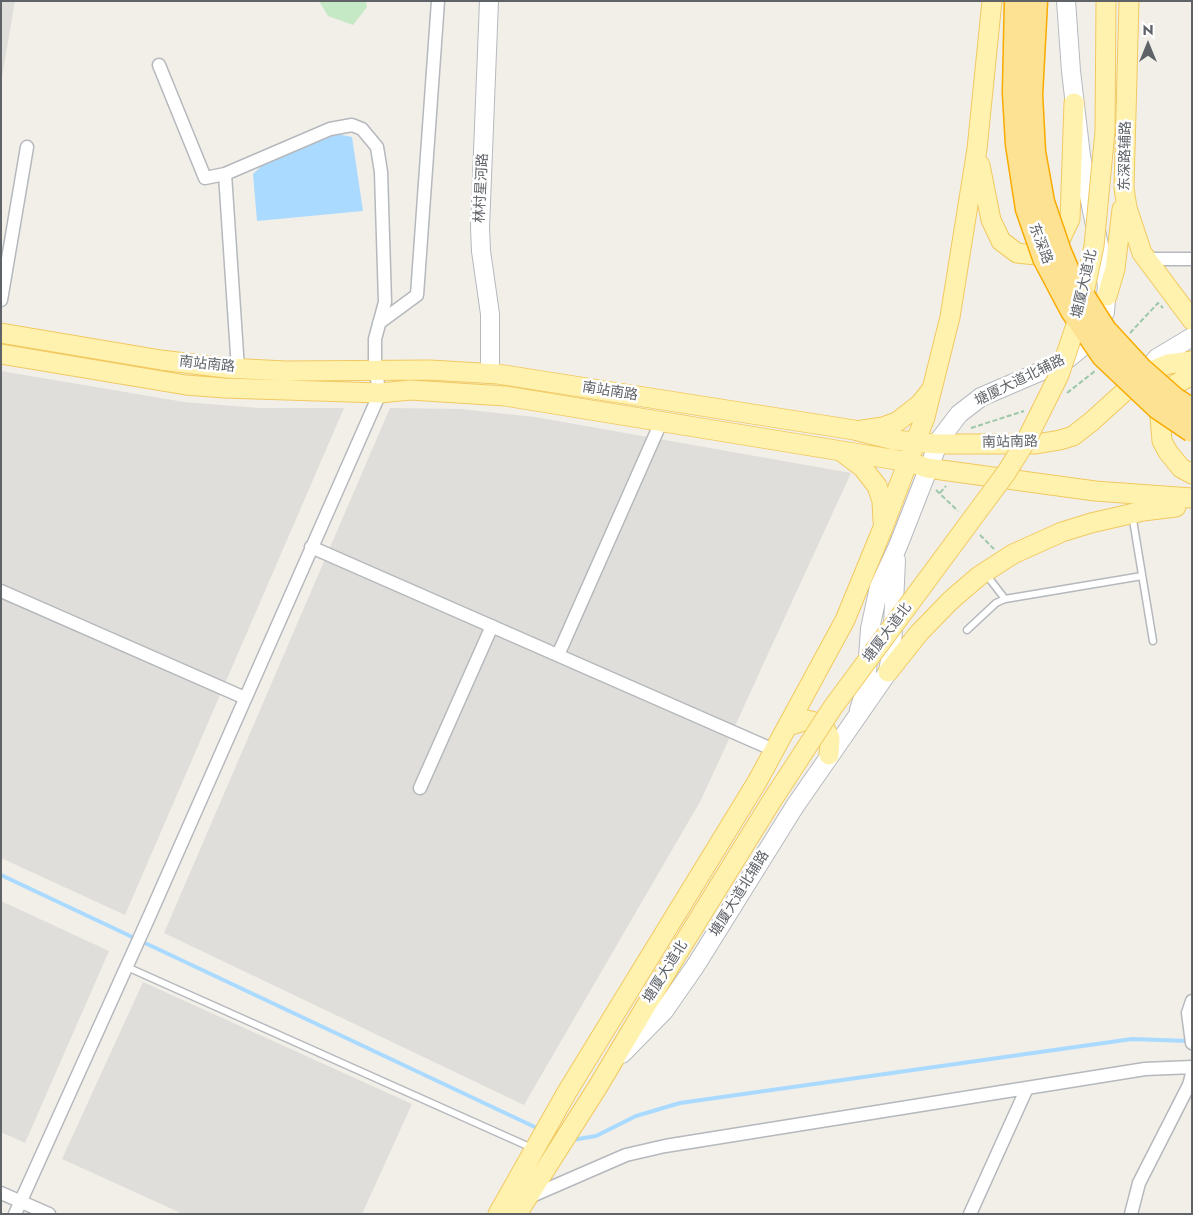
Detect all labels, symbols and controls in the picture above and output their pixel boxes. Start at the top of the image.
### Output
north arrow [1123,20,1173,70]
text: N [1142,20,1154,40]
street label: 东深路辅路 [1117,121,1135,191]
street label: 林村星河路 [472,153,492,223]
street label: 东深路 [1025,221,1055,267]
street label: 塘厦大道北 [1069,248,1101,320]
street label: 塘厦大道北辅路 [972,352,1068,410]
street label: 南站南路 [178,354,236,376]
street label: 南站南路 [581,379,639,405]
street label: 南站南路 [982,434,1038,452]
street label: 塘厦大道北 [860,600,916,666]
street label: 塘厦大道北辅路 [707,848,773,940]
street label: 塘厦大道北 [640,938,692,1006]

